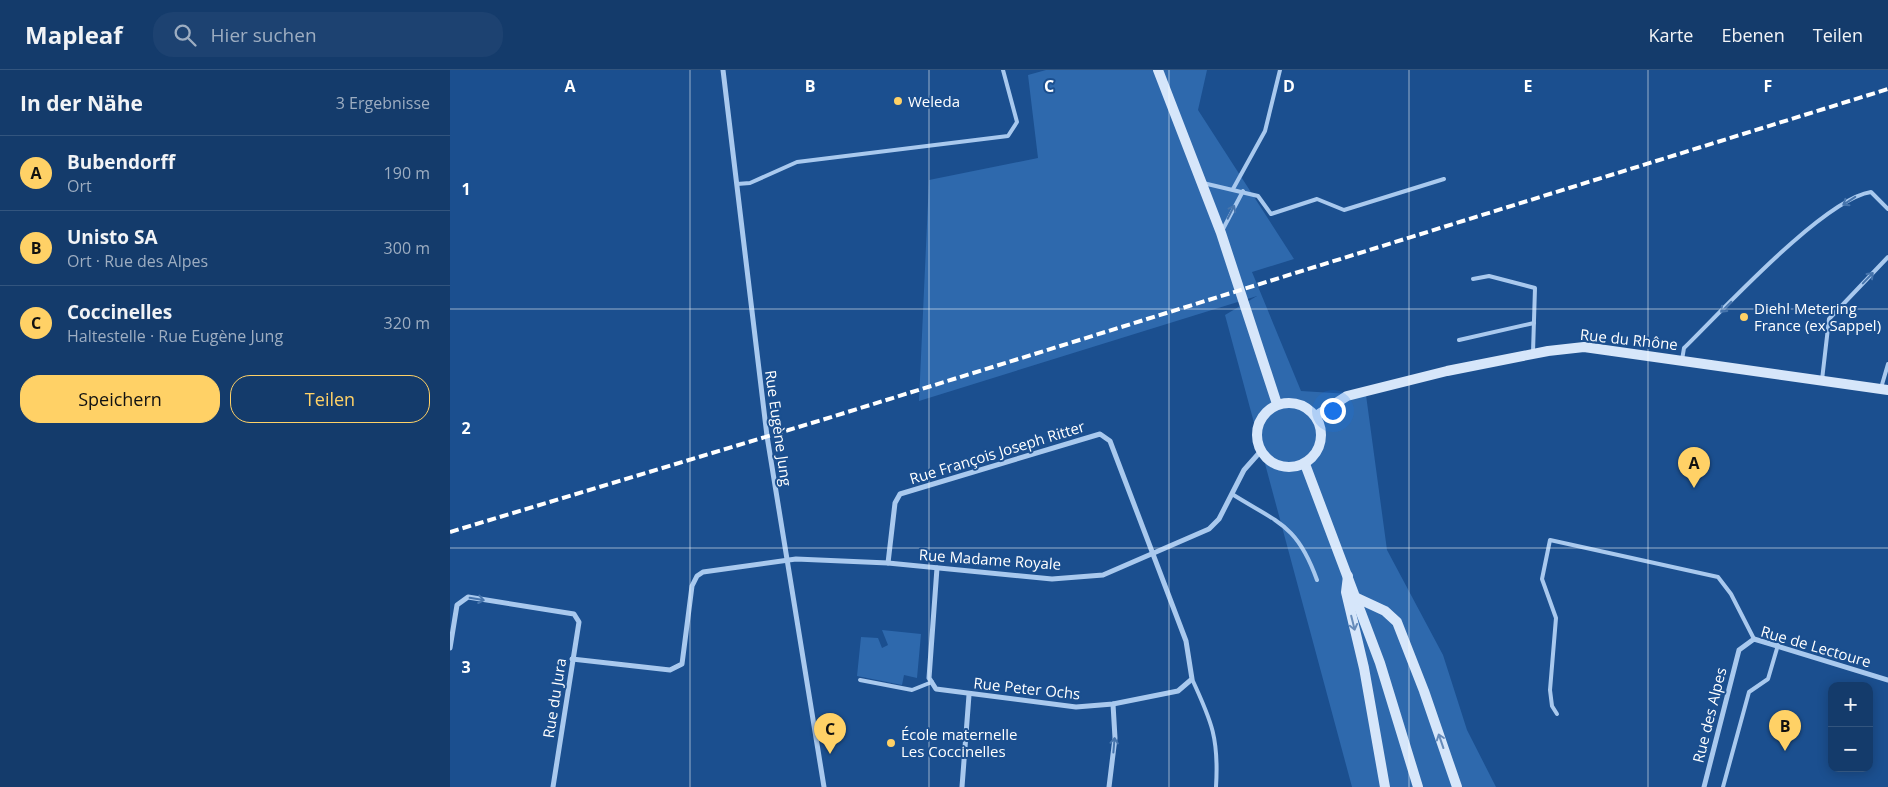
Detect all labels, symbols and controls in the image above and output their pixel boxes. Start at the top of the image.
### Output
search box [153,12,503,57]
text: Mapleaf [25,18,123,51]
icon: search [171,21,199,49]
text: Hier suchen [211,22,317,48]
text: Karte [1649,23,1693,47]
text: Ebenen [1721,23,1785,47]
text: Teilen [1813,23,1863,47]
text: A [564,75,576,97]
text: B [805,75,815,97]
text: C [1044,75,1054,97]
text: D [1283,75,1295,97]
text: E [1524,75,1533,97]
text: F [1764,75,1772,97]
text: In der Nähe [20,89,143,117]
place label: Weleda [908,91,960,111]
text: 3 Ergebnisse [336,92,430,114]
marker: Weleda [892,95,904,107]
text: Bubendorff [67,149,175,175]
text: A [30,162,42,184]
text: 190 m [384,162,430,184]
text: Ort [67,175,92,197]
text: 1 [461,178,471,200]
one-way arrow [1842,196,1856,206]
one-way arrow [1227,205,1236,220]
text: Unisto SA [67,224,158,250]
text: B [31,237,41,259]
text: 300 m [384,237,430,259]
text: Ort · Rue des Alpes [67,250,208,272]
one-way arrow [1862,271,1874,284]
place label: Diehl Metering France (ex Sappel) [1754,298,1881,335]
text: Coccinelles [67,299,172,325]
one-way arrow [1720,301,1732,313]
marker: Diehl Metering France (ex Sappel) [1738,311,1750,323]
text: C [31,312,41,334]
text: 320 m [384,312,430,334]
street label: Rue du Rhône [1579,324,1679,354]
text: Haltestelle · Rue Eugène Jung [67,325,283,347]
street label: Rue Eugène Jung [761,369,797,487]
button: Speichern [20,375,220,423]
button: Teilen [230,375,430,423]
your location [1320,398,1346,424]
street label: Rue François Joseph Ritter [907,416,1087,488]
text: 2 [461,417,471,439]
pin: A [1678,447,1710,488]
street label: Rue Madame Royale [918,544,1062,574]
one-way arrow [469,594,485,604]
one-way arrow [1349,615,1359,631]
street label: Rue de Lectoure [1759,621,1873,671]
text: 3 [461,656,471,678]
street label: Rue du Jura [538,657,570,739]
street label: Rue des Alpes [1688,665,1730,765]
street label: Rue Peter Ochs [973,672,1081,704]
map controls [1828,682,1873,772]
button: + [1828,682,1873,727]
pin: B [1769,710,1801,751]
pin: C [814,713,846,754]
place label: École maternelle Les Coccinelles [901,724,1017,761]
button: − [1828,727,1873,772]
one-way arrow [1436,734,1445,749]
marker: École maternelle Les Coccinelles [885,737,897,749]
one-way arrow [1109,738,1119,754]

